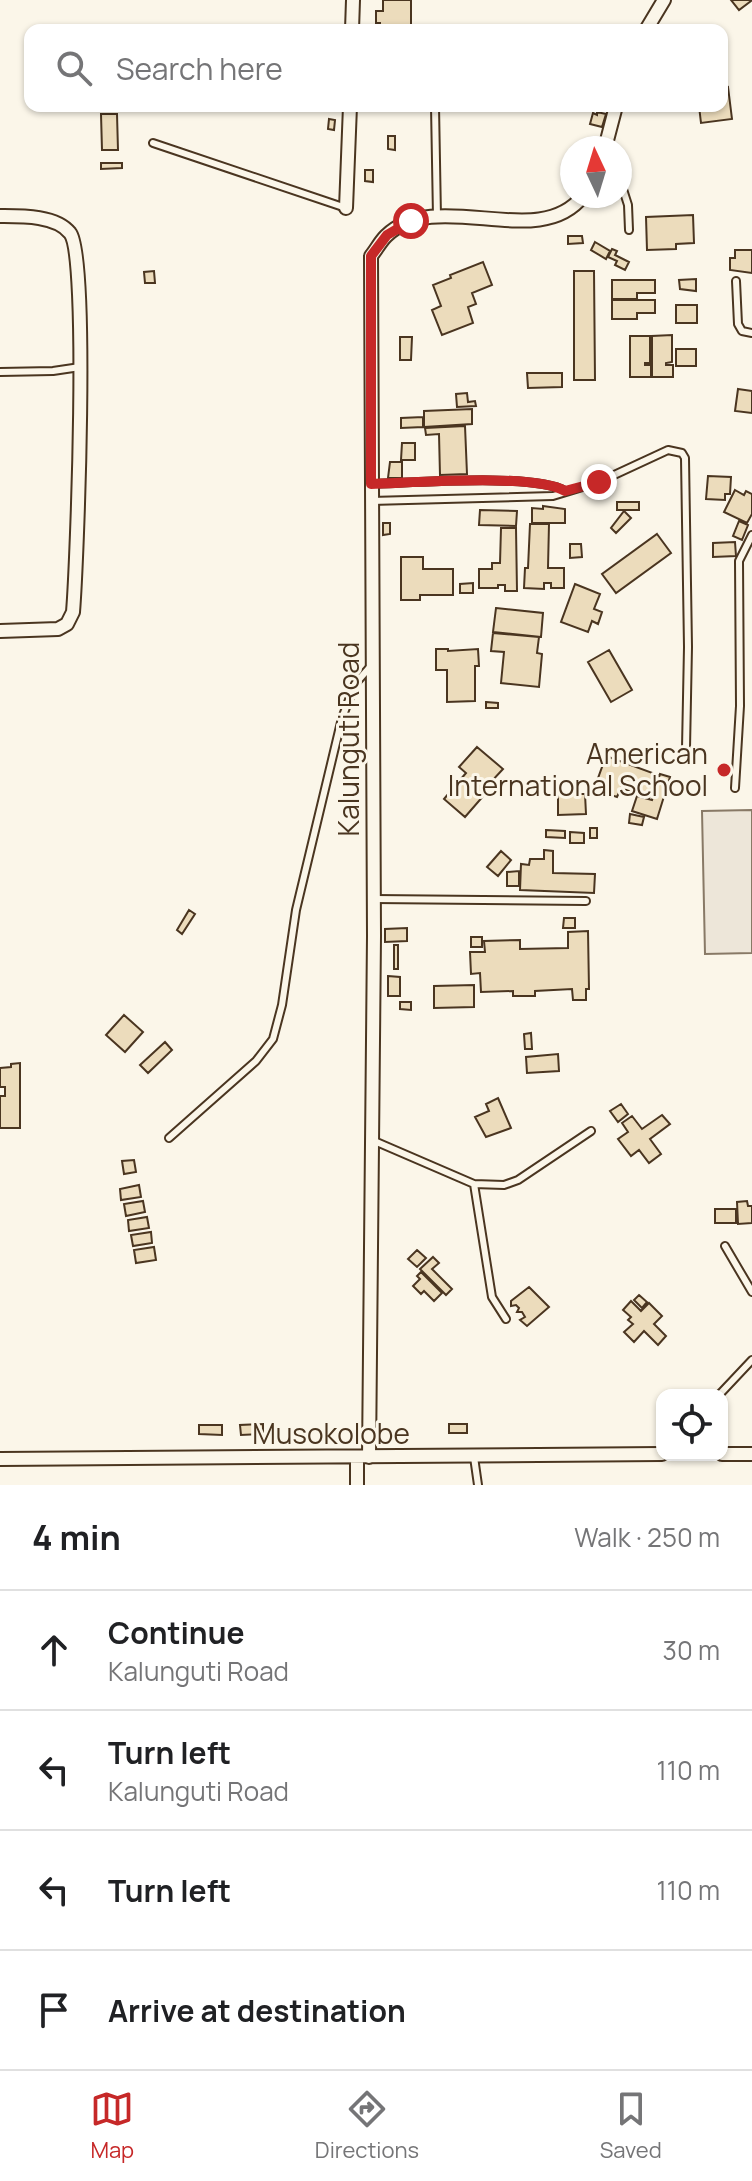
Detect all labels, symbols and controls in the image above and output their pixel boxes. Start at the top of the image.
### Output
search box [24,24,728,112]
icon: search [52,46,96,90]
text: Search here [116,48,283,89]
north arrow [560,136,632,208]
route start [393,203,429,239]
route end [581,464,617,500]
street label: Kalunguti Road [329,642,367,836]
place label: American International School [448,734,708,804]
marker: American International School [715,761,733,779]
map controls [656,1389,728,1461]
button: locate [656,1389,728,1461]
street label: Musokolobe [252,1414,410,1452]
text: 4 min [32,1514,121,1560]
text: Walk · 250 m [574,1519,720,1555]
text: Continue [108,1612,244,1653]
icon: ahead [32,1628,76,1672]
text: 30 m [663,1632,720,1668]
text: Kalunguti Road [108,1653,289,1689]
text: Turn left [108,1732,231,1773]
icon: left [32,1748,76,1792]
text: 110 m [657,1752,720,1788]
text: Kalunguti Road [108,1773,289,1809]
icon: left [32,1868,76,1912]
text: Turn left [108,1870,231,1911]
text: 110 m [657,1872,720,1908]
icon: arrive [32,1988,76,2032]
text: Arrive at destination [108,1990,406,2031]
tab: Map [90,2087,134,2165]
tab: Directions [315,2087,419,2165]
tab: Saved [600,2087,662,2165]

